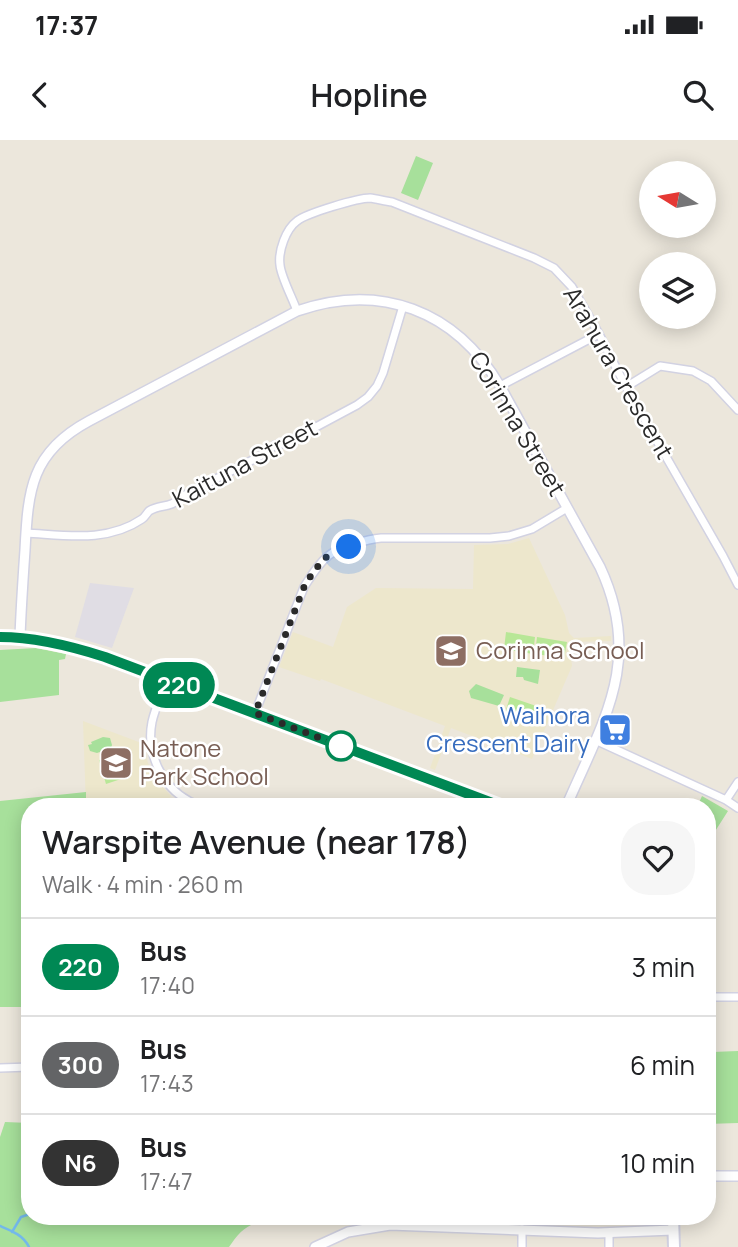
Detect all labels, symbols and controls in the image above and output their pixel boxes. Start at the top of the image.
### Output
text: 17:37 [35,7,98,43]
text: Hopline [310,73,428,117]
icon: back [21,76,59,114]
icon: search [679,76,717,114]
north arrow [639,161,716,238]
map controls [639,161,716,329]
button: layers [639,252,716,329]
street label: Arahura Crescent [556,280,682,465]
street label: Corinna Street [462,345,574,501]
street label: Kaituna Street [166,411,323,515]
your location [331,529,366,564]
school or university icon: Corinna School [432,632,470,670]
place label: Corinna School [476,633,645,666]
line badge: 220 [139,662,219,708]
text: 220 [157,668,201,701]
place label: Waihora Crescent Dairy [426,698,590,759]
supermarket icon: Waihora Crescent Dairy [596,711,634,749]
place label: Natone Park School [140,731,269,792]
unlabelled marker [326,731,356,761]
school or university icon: Natone Park School [97,744,135,782]
text: Warspite Avenue (near 178) [42,819,471,864]
button: heart [621,821,695,895]
text: Walk · 4 min · 260 m [42,868,243,900]
text: Bus [140,933,187,969]
text: 3 min [632,949,695,985]
text: 220 [58,950,103,983]
text: 17:40 [140,969,195,1001]
text: Bus [140,1031,187,1067]
text: 6 min [630,1047,695,1083]
text: 300 [58,1048,103,1081]
text: 17:43 [140,1067,194,1099]
text: Bus [140,1129,187,1165]
text: 10 min [620,1145,695,1181]
text: N6 [64,1146,97,1179]
text: 17:47 [140,1165,193,1197]

